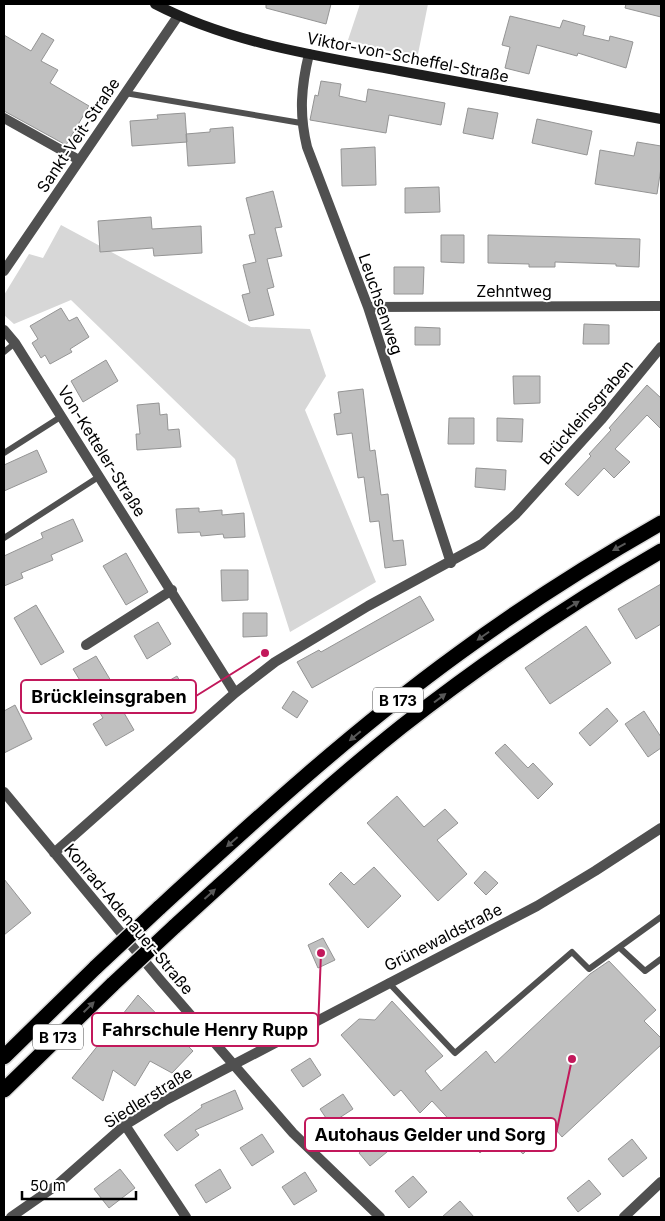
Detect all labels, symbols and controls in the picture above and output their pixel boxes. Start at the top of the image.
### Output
street label: Viktor-von-Scheffel-Straße [305,28,511,86]
street label: Sankt-Veit-Straße [32,74,124,196]
street label: Leuchsenweg [354,251,408,357]
street label: Zehntweg [476,281,552,301]
street label: Brückleinsgraben [535,356,637,468]
street label: Von-Ketteler-Straße [54,382,150,520]
one-way arrow [612,543,625,552]
one-way arrow [566,600,579,609]
one-way arrow [476,631,490,641]
callout: Brückleinsgraben [21,680,196,713]
text: Brückleinsgraben [31,686,187,707]
road number: B 173 [373,688,423,712]
one-way arrow [433,693,447,703]
one-way arrow [348,730,361,741]
one-way arrow [225,837,238,848]
street label: Konrad-Adenauer-Straße [60,840,198,998]
one-way arrow [203,888,215,900]
street label: Grünewaldstraße [381,899,505,975]
one-way arrow [83,1001,95,1013]
callout: Fahrschule Henry Rupp [92,1013,318,1046]
text: Fahrschule Henry Rupp [102,1019,308,1040]
road number: B 173 [33,1024,83,1050]
street label: Siedlerstraße [100,1062,196,1132]
callout: Autohaus Gelder und Sorg [305,1118,556,1151]
text: Autohaus Gelder und Sorg [314,1124,546,1145]
scale bar [22,1168,136,1200]
text: 50 m [30,1176,66,1195]

